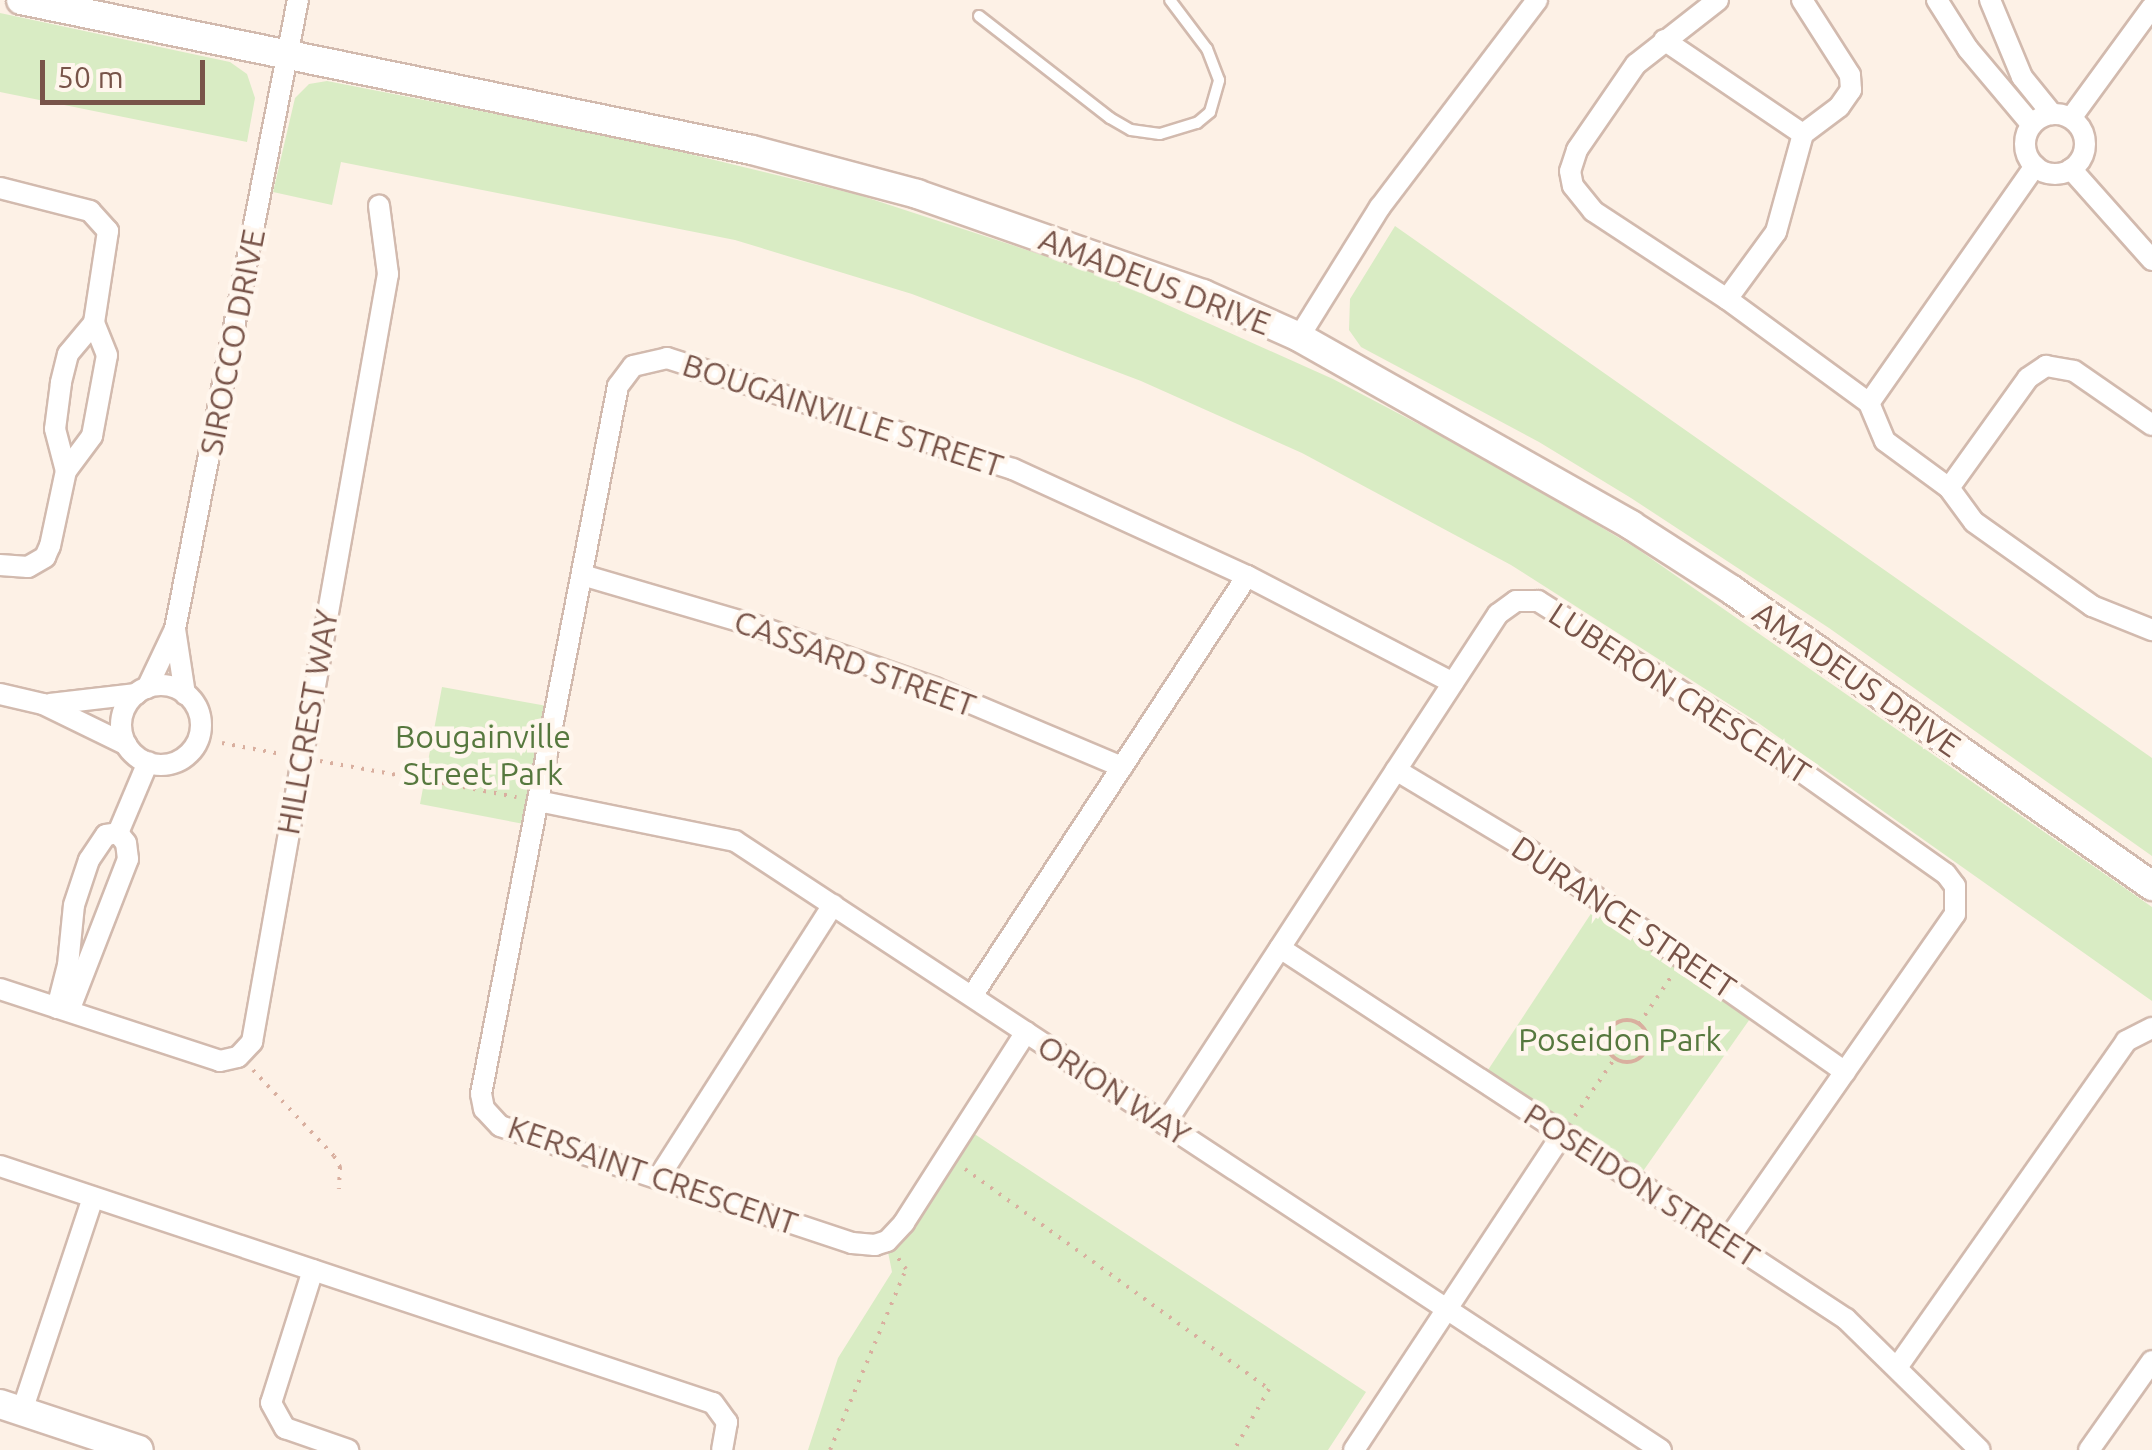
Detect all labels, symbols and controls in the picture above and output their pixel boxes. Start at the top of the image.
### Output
scale bar [45,40,210,102]
text: 50 m [57,60,124,94]
street label: AMADEUS DRIVE [1034,219,1276,343]
street label: SIROCCO DRIVE [191,226,273,458]
street label: BOUGAINVILLE STREET [678,345,1008,485]
street label: AMADEUS DRIVE [1746,593,1968,765]
street label: LUBERON CRESCENT [1542,594,1818,792]
street label: CASSARD STREET [729,602,981,724]
street label: HILLCREST WAY [268,607,346,837]
park label: Bougainville Street Park [395,718,571,793]
street label: DURANCE STREET [1505,828,1743,1006]
park label: Poseidon Park [1518,1020,1722,1058]
street label: ORION WAY [1030,1026,1198,1154]
street label: POSEIDON STREET [1517,1095,1767,1275]
street label: KERSAINT CRESCENT [503,1107,803,1243]

